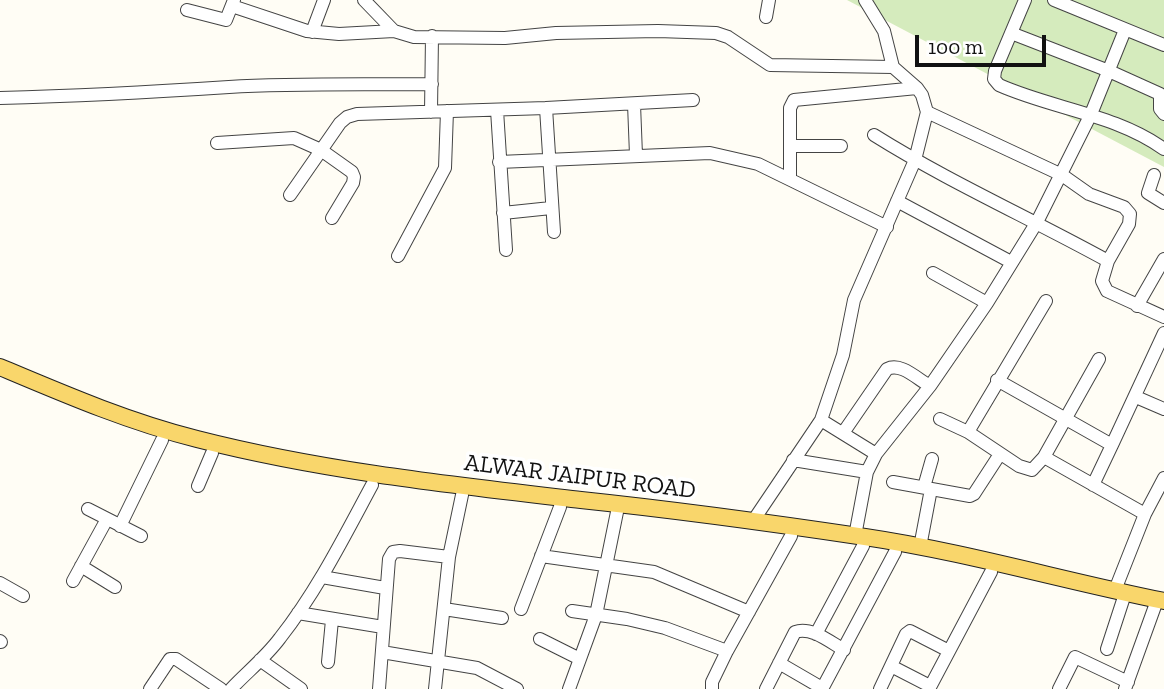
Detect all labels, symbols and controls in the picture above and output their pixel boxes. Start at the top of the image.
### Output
scale bar [919,21,1050,65]
text: 100 m [928,34,983,59]
street label: ALWAR JAIPUR ROAD [463,449,697,505]

